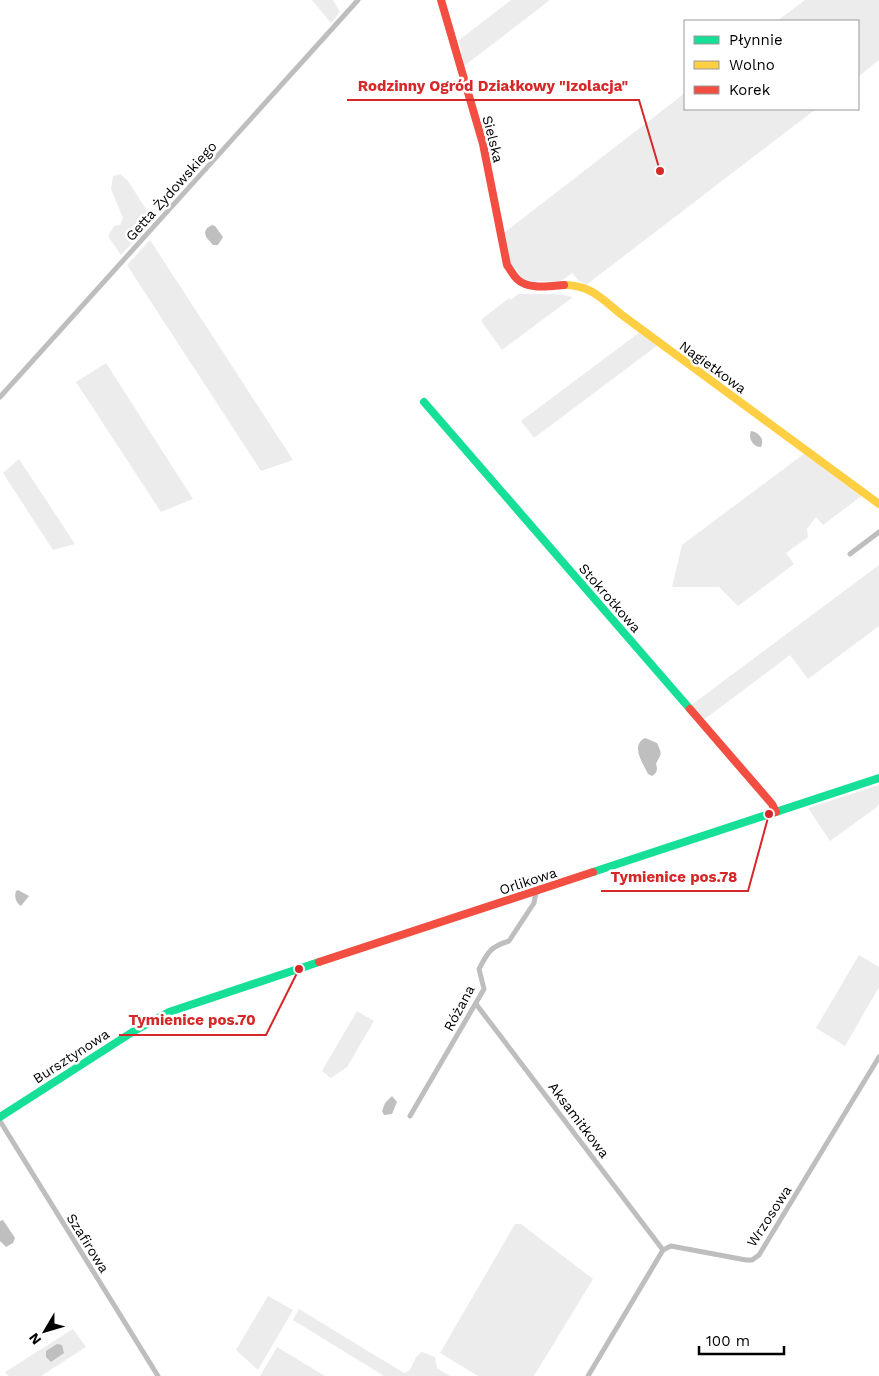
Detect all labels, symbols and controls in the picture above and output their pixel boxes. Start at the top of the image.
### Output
legend [684,20,859,110]
text: Płynnie [729,31,783,49]
text: Wolno [729,56,775,74]
callout: Rodzinny Ogród Działkowy "Izolacja" [347,70,639,100]
text: Rodzinny Ogród Działkowy "Izolacja" [358,77,629,95]
text: Korek [729,81,771,99]
street label: Sielska [479,114,507,164]
street label: Getta Żydowskiego [122,138,220,244]
street label: Nagietkowa [677,337,749,397]
street label: Stokrotkowa [576,560,644,636]
callout: Tymienice pos.78 [601,861,748,891]
street label: Orlikowa [497,864,559,898]
text: Tymienice pos.78 [611,868,737,886]
street label: Różana [440,982,478,1034]
callout: Tymienice pos.70 [119,1005,266,1035]
text: Tymienice pos.70 [128,1011,256,1029]
street label: Bursztynowa [30,1025,112,1087]
street label: Aksamitkowa [545,1079,613,1161]
street label: Wrzosowa [743,1182,795,1250]
street label: Szafirowa [64,1211,112,1276]
north arrow [20,1306,70,1356]
scale bar [699,1324,784,1356]
text: N [25,1330,44,1348]
text: 100 m [706,1332,750,1350]

